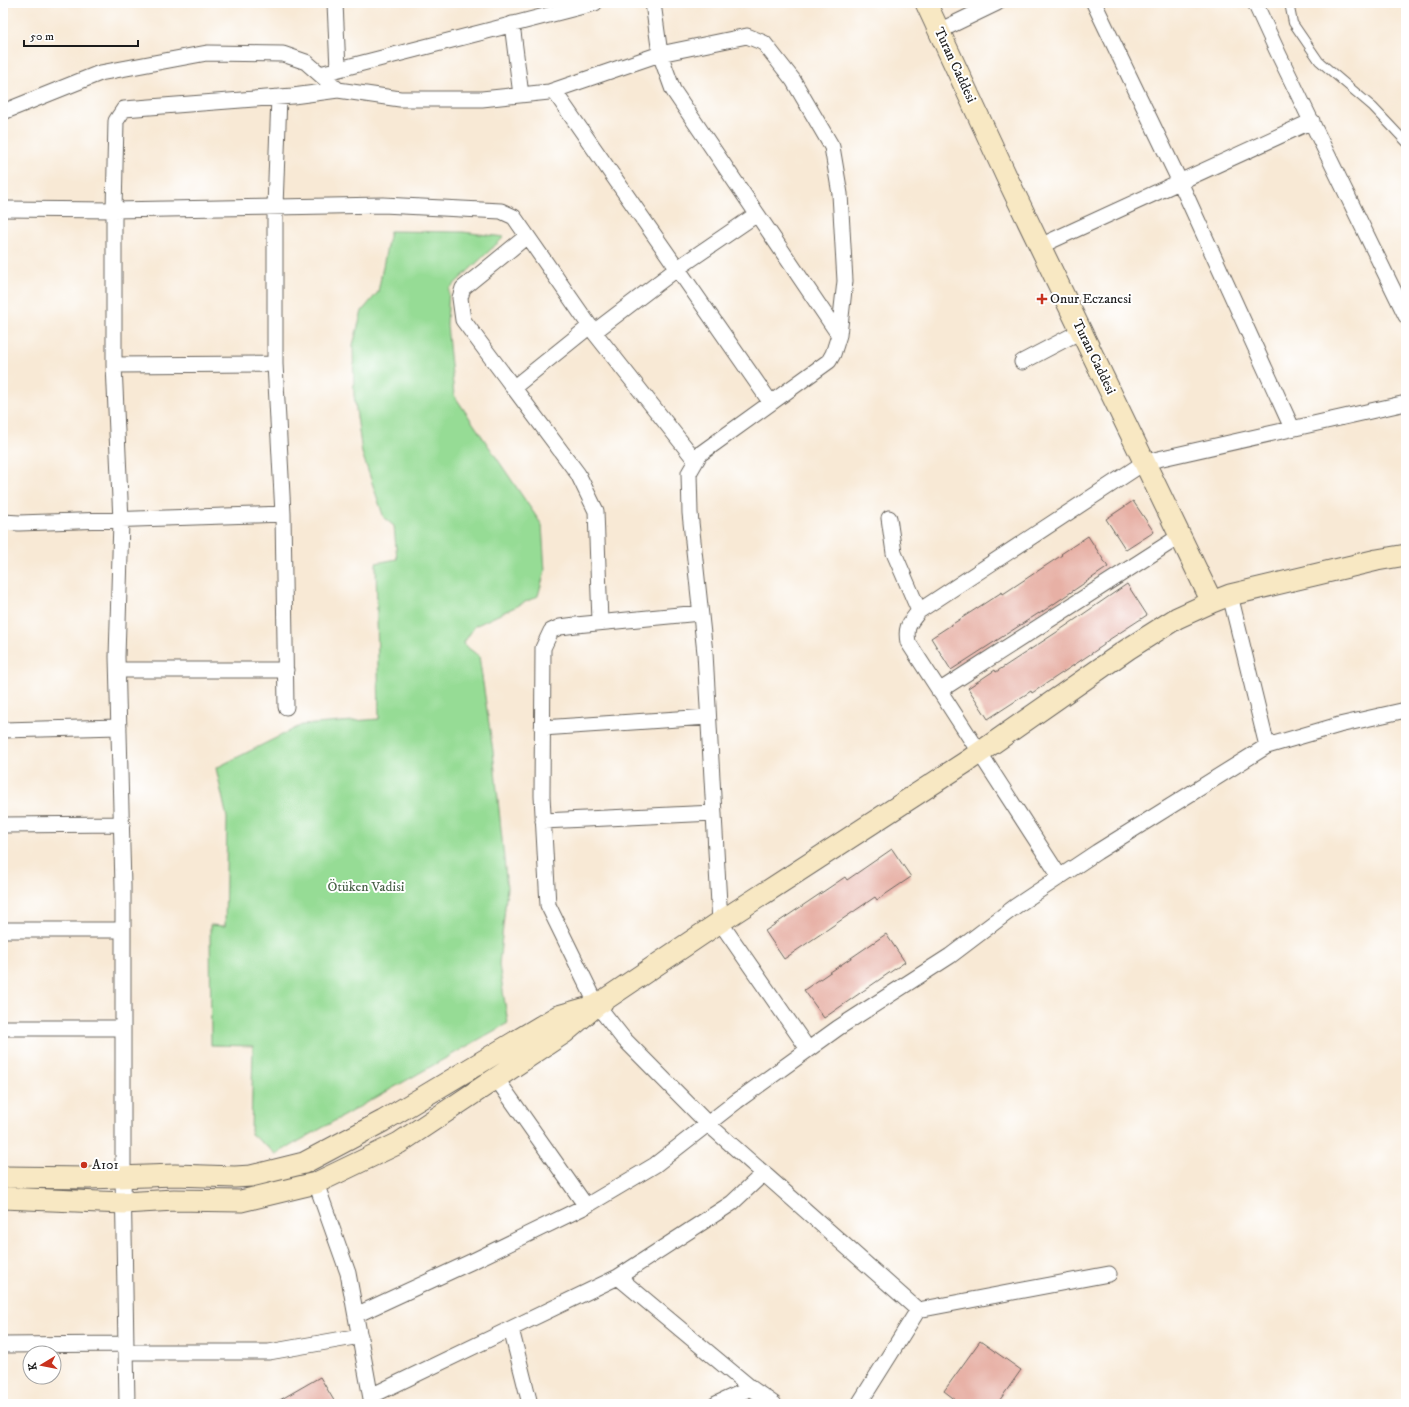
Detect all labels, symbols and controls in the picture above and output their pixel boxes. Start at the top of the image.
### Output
scale bar [24,22,138,48]
street label: Turan Caddesi [930,24,980,106]
text: 50 m [30,29,54,44]
place label: Onur Eczanesi [1050,290,1132,308]
marker: Onur Eczanesi [1037,294,1047,304]
street label: Turan Caddesi [1068,317,1120,398]
park label: Ötüken Vadisi [328,878,405,896]
place label: A101 [92,1156,119,1174]
marker: A101 [79,1160,89,1170]
north arrow [22,1345,62,1385]
text: K [26,1361,41,1372]

